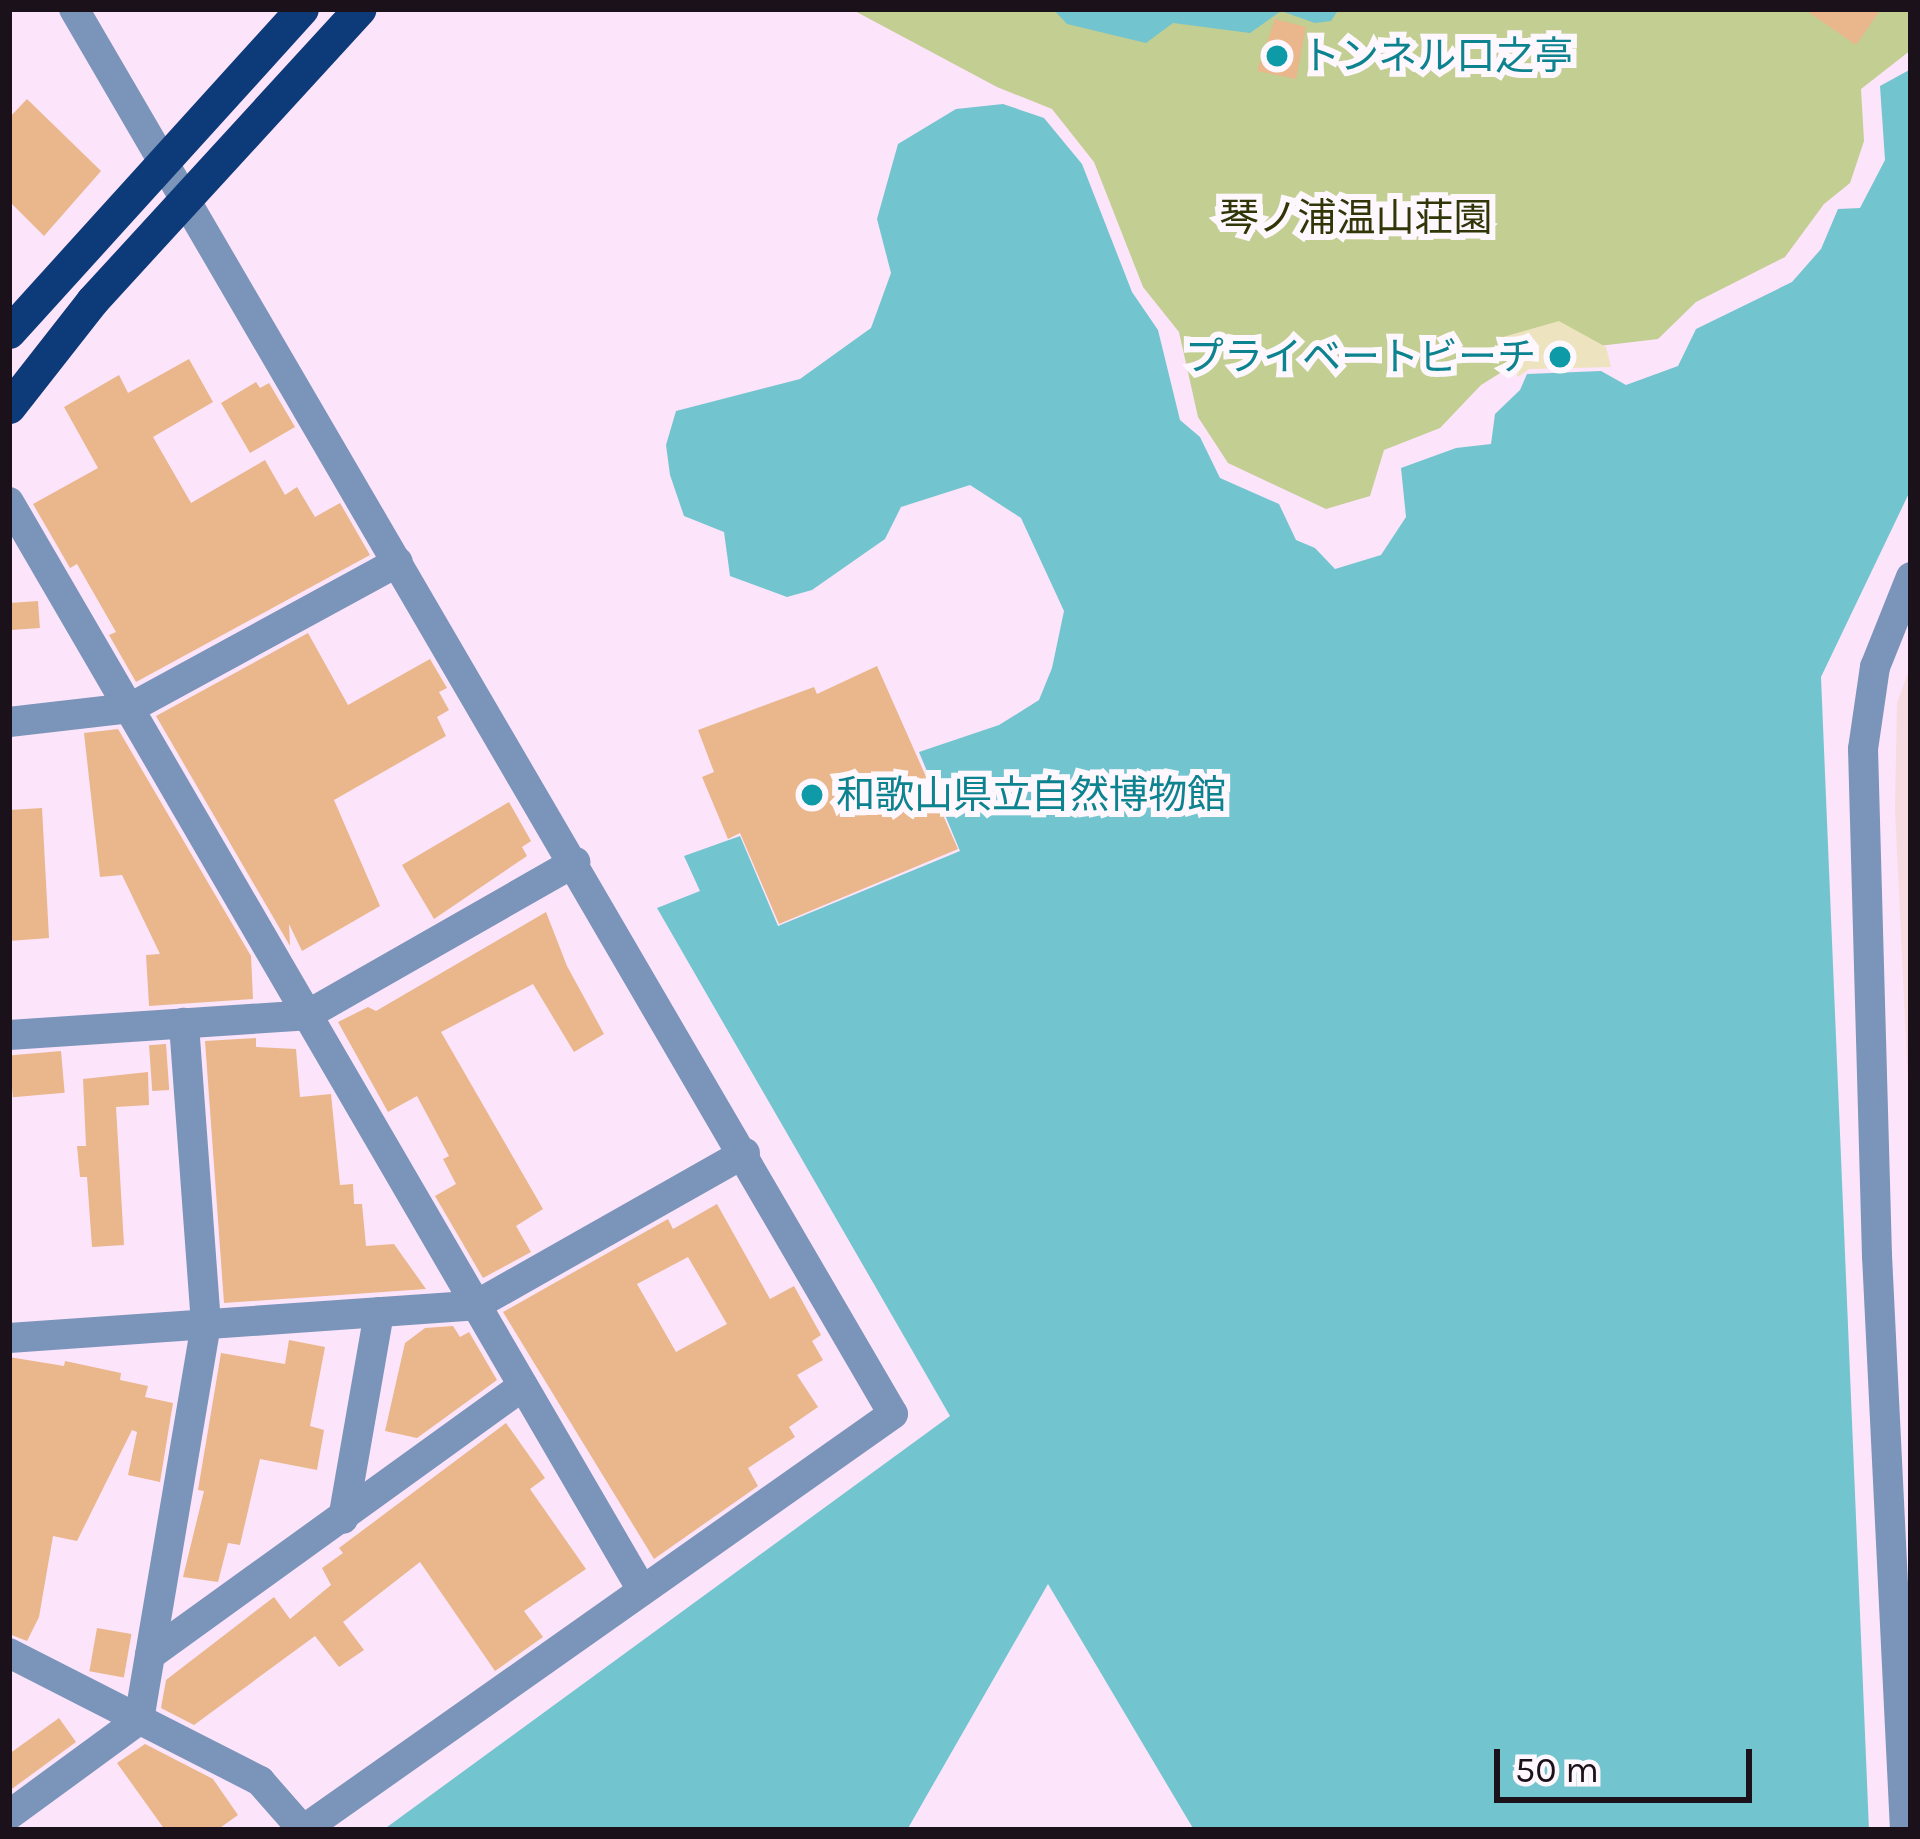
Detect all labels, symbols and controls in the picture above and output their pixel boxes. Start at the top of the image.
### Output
place label: トンネル口之亭 [1301,33,1574,79]
marker: トンネル口之亭 [1264,43,1290,69]
park label: 琴ノ浦温山荘園 [1220,195,1492,241]
place label: プライベートビーチ [1185,334,1536,380]
marker: プライベートビーチ [1547,344,1573,370]
place label: 和歌山県立自然博物館 [836,772,1226,818]
marker: 和歌山県立自然博物館 [799,782,825,808]
scale bar [1500,1725,1758,1799]
text: 50 m [1515,1749,1599,1791]

